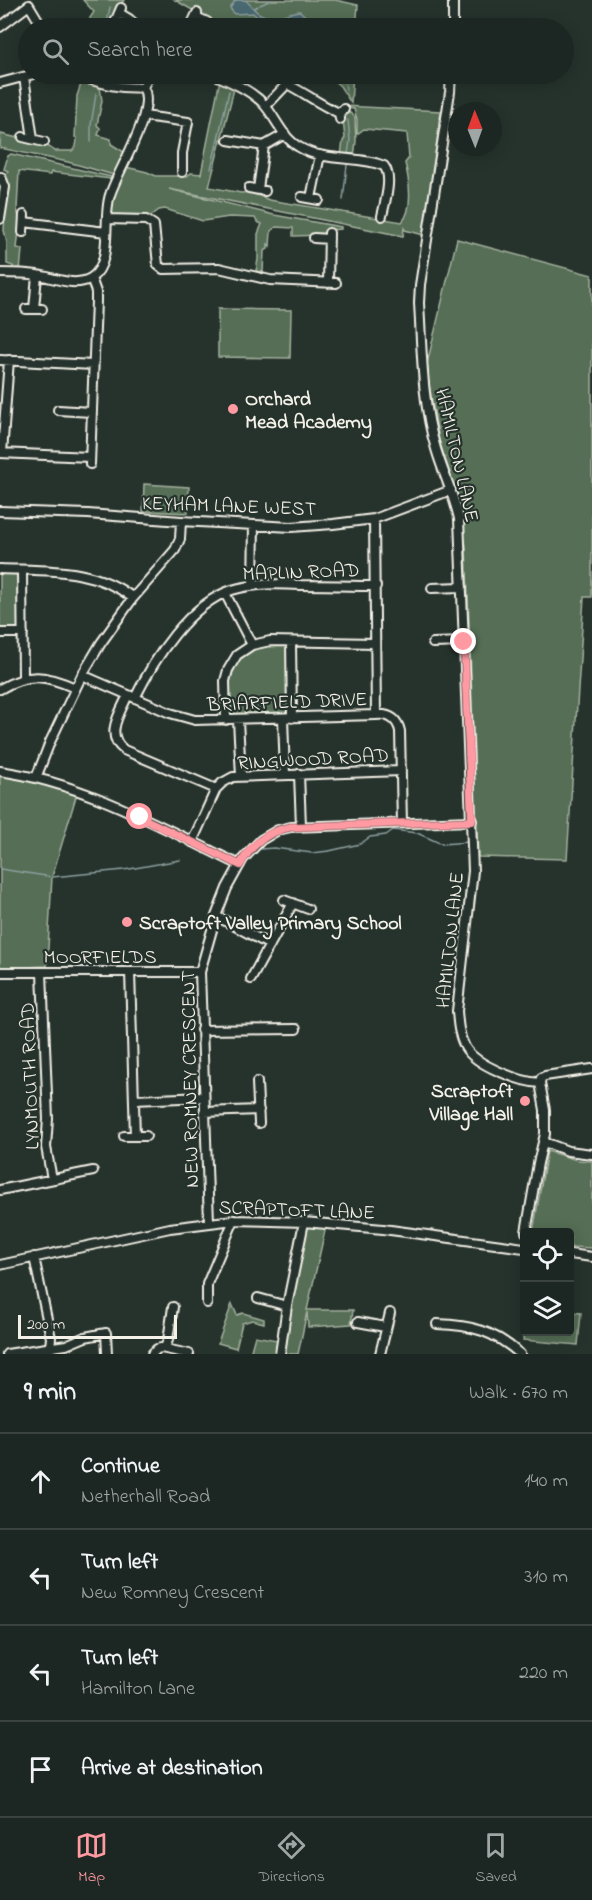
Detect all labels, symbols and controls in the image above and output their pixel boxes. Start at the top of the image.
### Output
search box [18,18,574,84]
icon: search [39,35,72,68]
text: Search here [87,35,192,67]
north arrow [448,102,502,156]
place label: Orchard Mead Academy [245,386,372,439]
street label: HAMILTON LANE [426,386,485,525]
marker: Orchard Mead Academy [226,402,240,416]
street label: KEYHAM LANE WEST [141,490,317,525]
street label: MAPLIN ROAD [242,557,360,590]
route end [450,628,476,654]
street label: BRIARFIELD DRIVE [206,686,368,721]
street label: RINGWOOD ROAD [237,742,390,779]
route start [126,803,152,829]
street label: HAMILTON LANE [430,871,473,1010]
place label: Scraptoft Valley Primary School [139,910,402,940]
marker: Scraptoft Valley Primary School [120,915,134,929]
street label: MOORFIELDS [44,944,157,973]
street label: NEW ROMNEY CRESCENT [175,970,208,1188]
street label: LYNMOUTH ROAD [14,1002,49,1150]
place label: Scraptoft Village Hall [428,1078,513,1131]
marker: Scraptoft Village Hall [518,1094,532,1108]
street label: SCRAPTOFT LANE [218,1194,376,1229]
map controls [520,1228,574,1336]
button: locate [520,1228,574,1282]
button: layers [520,1282,574,1336]
scale bar [18,1312,177,1340]
text: 200 m [27,1313,65,1337]
text: 9 min [24,1374,76,1412]
text: Walk · 670 m [469,1379,568,1408]
text: Continue [81,1451,160,1483]
icon: ahead [24,1465,57,1498]
text: 140 m [524,1467,568,1496]
text: Netherhall Road [81,1483,210,1512]
text: Turn left [81,1547,158,1579]
icon: left [24,1561,57,1594]
text: 310 m [524,1563,568,1592]
text: New Romney Crescent [81,1579,264,1608]
text: Turn left [81,1643,158,1675]
icon: left [24,1657,57,1690]
text: 220 m [519,1659,568,1688]
text: Hamilton Lane [81,1675,195,1704]
icon: arrive [24,1753,57,1786]
text: Arrive at destination [81,1753,263,1785]
tab: Map [75,1829,108,1889]
tab: Directions [258,1829,325,1889]
tab: Saved [475,1829,517,1889]

